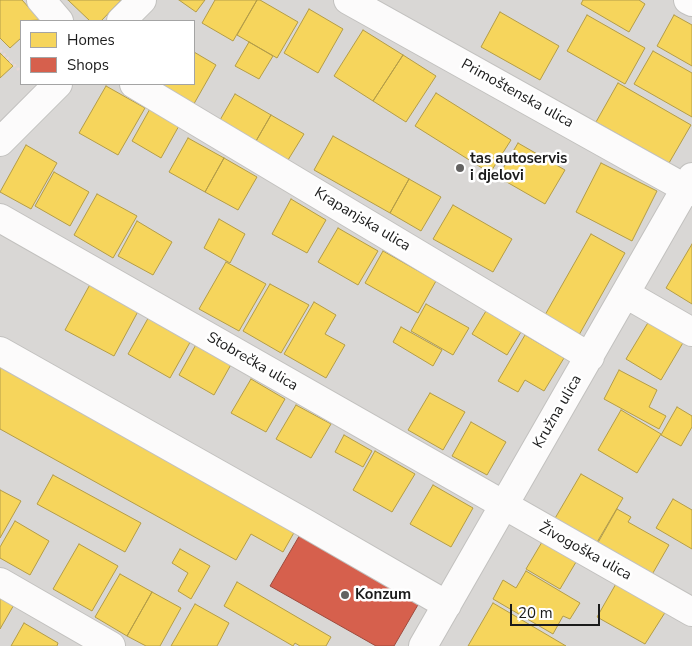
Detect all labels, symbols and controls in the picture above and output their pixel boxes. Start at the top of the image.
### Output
legend [20,20,195,85]
text: Homes [67,30,115,50]
text: Shops [67,55,109,75]
street label: Primoštenska ulica [458,56,576,132]
place label: tas autoservis i djelovi [470,150,567,185]
marker: tas autoservis i djelovi [454,162,466,174]
street label: Krapanjska ulica [311,184,413,256]
street label: Stobrečka ulica [203,329,301,395]
street label: Kružna ulica [530,372,586,452]
street label: Živogoška ulica [536,519,634,585]
place label: Konzum [355,586,411,604]
marker: Konzum [339,589,351,601]
scale bar [512,594,602,626]
text: 20 m [518,603,553,623]

